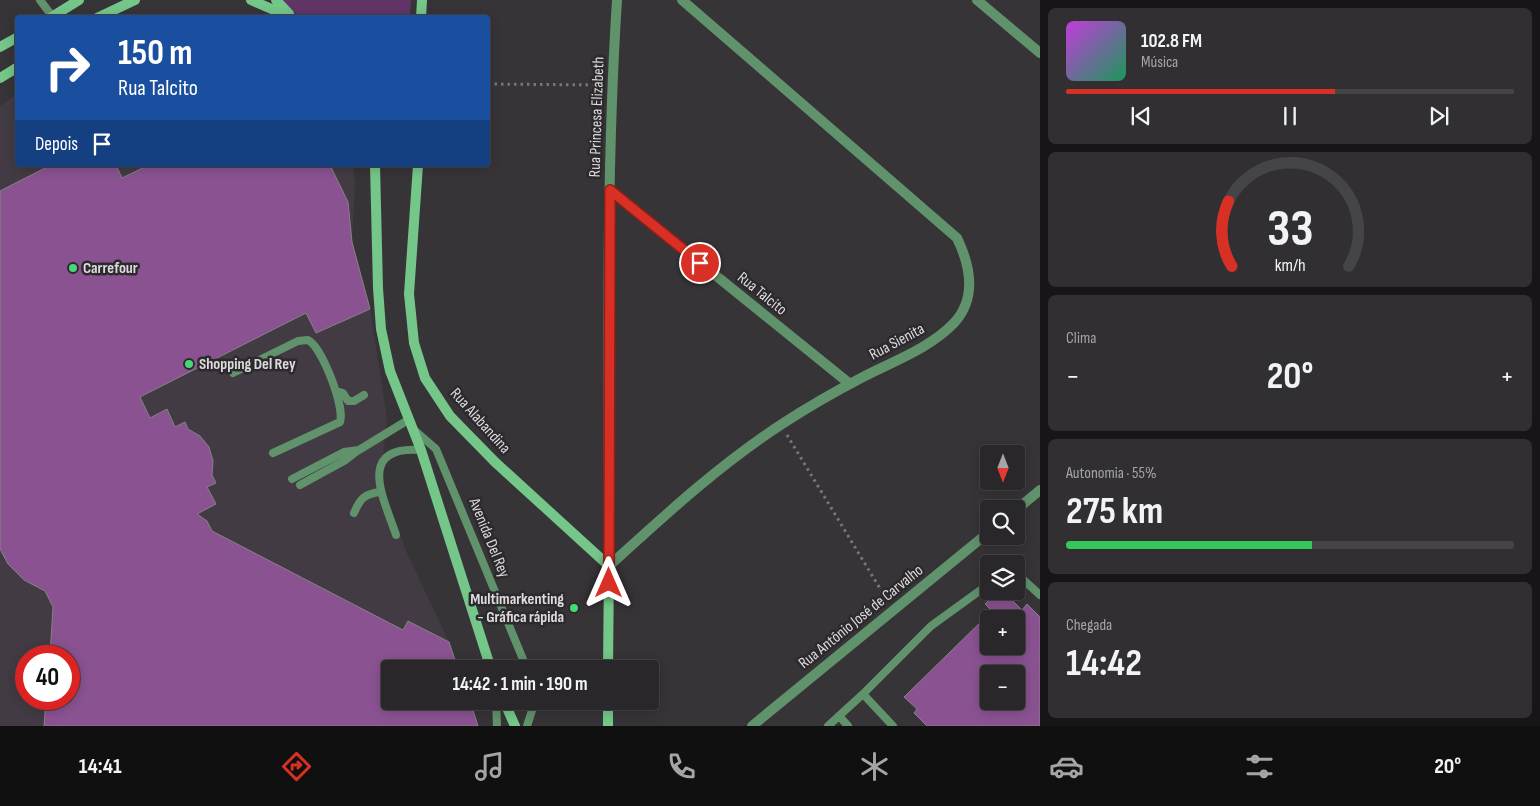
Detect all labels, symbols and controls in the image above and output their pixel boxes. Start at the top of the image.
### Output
text: 102.8 FM [1141,30,1202,53]
text: 150 m [118,32,192,75]
icon: right [35,35,100,100]
text: Música [1141,53,1178,72]
street label: Rua Princesa Elizabeth [585,56,609,178]
text: Rua Talcito [118,75,198,102]
icon: previous [1127,102,1155,130]
icon: pause [1276,102,1304,130]
icon: next [1425,102,1453,130]
icon: arrive [88,130,116,158]
text: Depois [35,133,78,156]
text: 33 [1267,198,1313,261]
pin [679,242,721,284]
icon: arrive [686,249,714,277]
text: km/h [1275,255,1305,276]
place label: Carrefour [83,259,138,278]
marker: Carrefour [67,262,79,274]
street label: Rua Talcito [733,268,791,320]
street label: Rua Sienita [866,320,928,364]
text: Clima [1066,329,1096,348]
text: 20° [1267,354,1313,399]
place label: Shopping Del Rey [199,355,296,374]
marker: Shopping Del Rey [183,358,195,370]
text: − [1066,360,1080,393]
text: + [1500,360,1514,393]
street label: Rua Alabandina [446,384,514,458]
north arrow [980,445,1025,490]
map controls [980,445,1025,710]
text: Autonomia · 55% [1066,464,1157,483]
text: 275 km [1066,489,1163,534]
street label: Avenida Del Rey [464,495,514,580]
button: search [980,500,1025,545]
button: layers [980,555,1025,600]
position arrow [582,556,634,608]
street label: Rua Antônio José de Carvalho [795,561,927,673]
place label: Multimarkenting - Gráfica rápida [470,590,564,627]
marker: Multimarkenting - Gráfica rápida [568,602,580,614]
button: + [980,610,1025,655]
text: Chegada [1066,616,1112,635]
text: 14:42 [1066,641,1142,686]
speed limit sign: 40 [15,645,80,710]
button: − [980,665,1025,710]
text: 14:42 · 1 min · 190 m [452,673,588,696]
icon: directions [279,749,314,784]
icon: music [472,749,507,784]
icon: phone [664,749,699,784]
icon: climate [857,749,892,784]
icon: car [1049,749,1084,784]
icon: filters [1242,749,1277,784]
text: 14:41 [79,753,122,780]
text: 20° [1434,753,1461,780]

